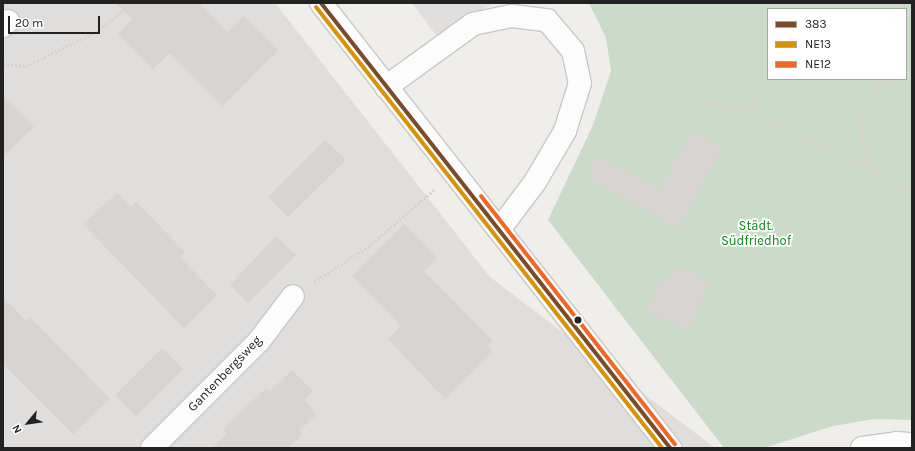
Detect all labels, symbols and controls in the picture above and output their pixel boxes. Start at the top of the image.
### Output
scale bar [10,8,102,34]
legend [767,8,907,80]
text: 20 m [15,16,43,30]
text: 383 [805,17,827,31]
text: NE13 [805,37,831,51]
text: NE12 [805,57,831,71]
park label: Städt. Südfriedhof [721,219,791,250]
unlabelled marker [573,315,583,325]
street label: Gantenbergsweg [185,333,265,415]
north arrow [8,403,48,443]
text: N [9,422,25,436]

